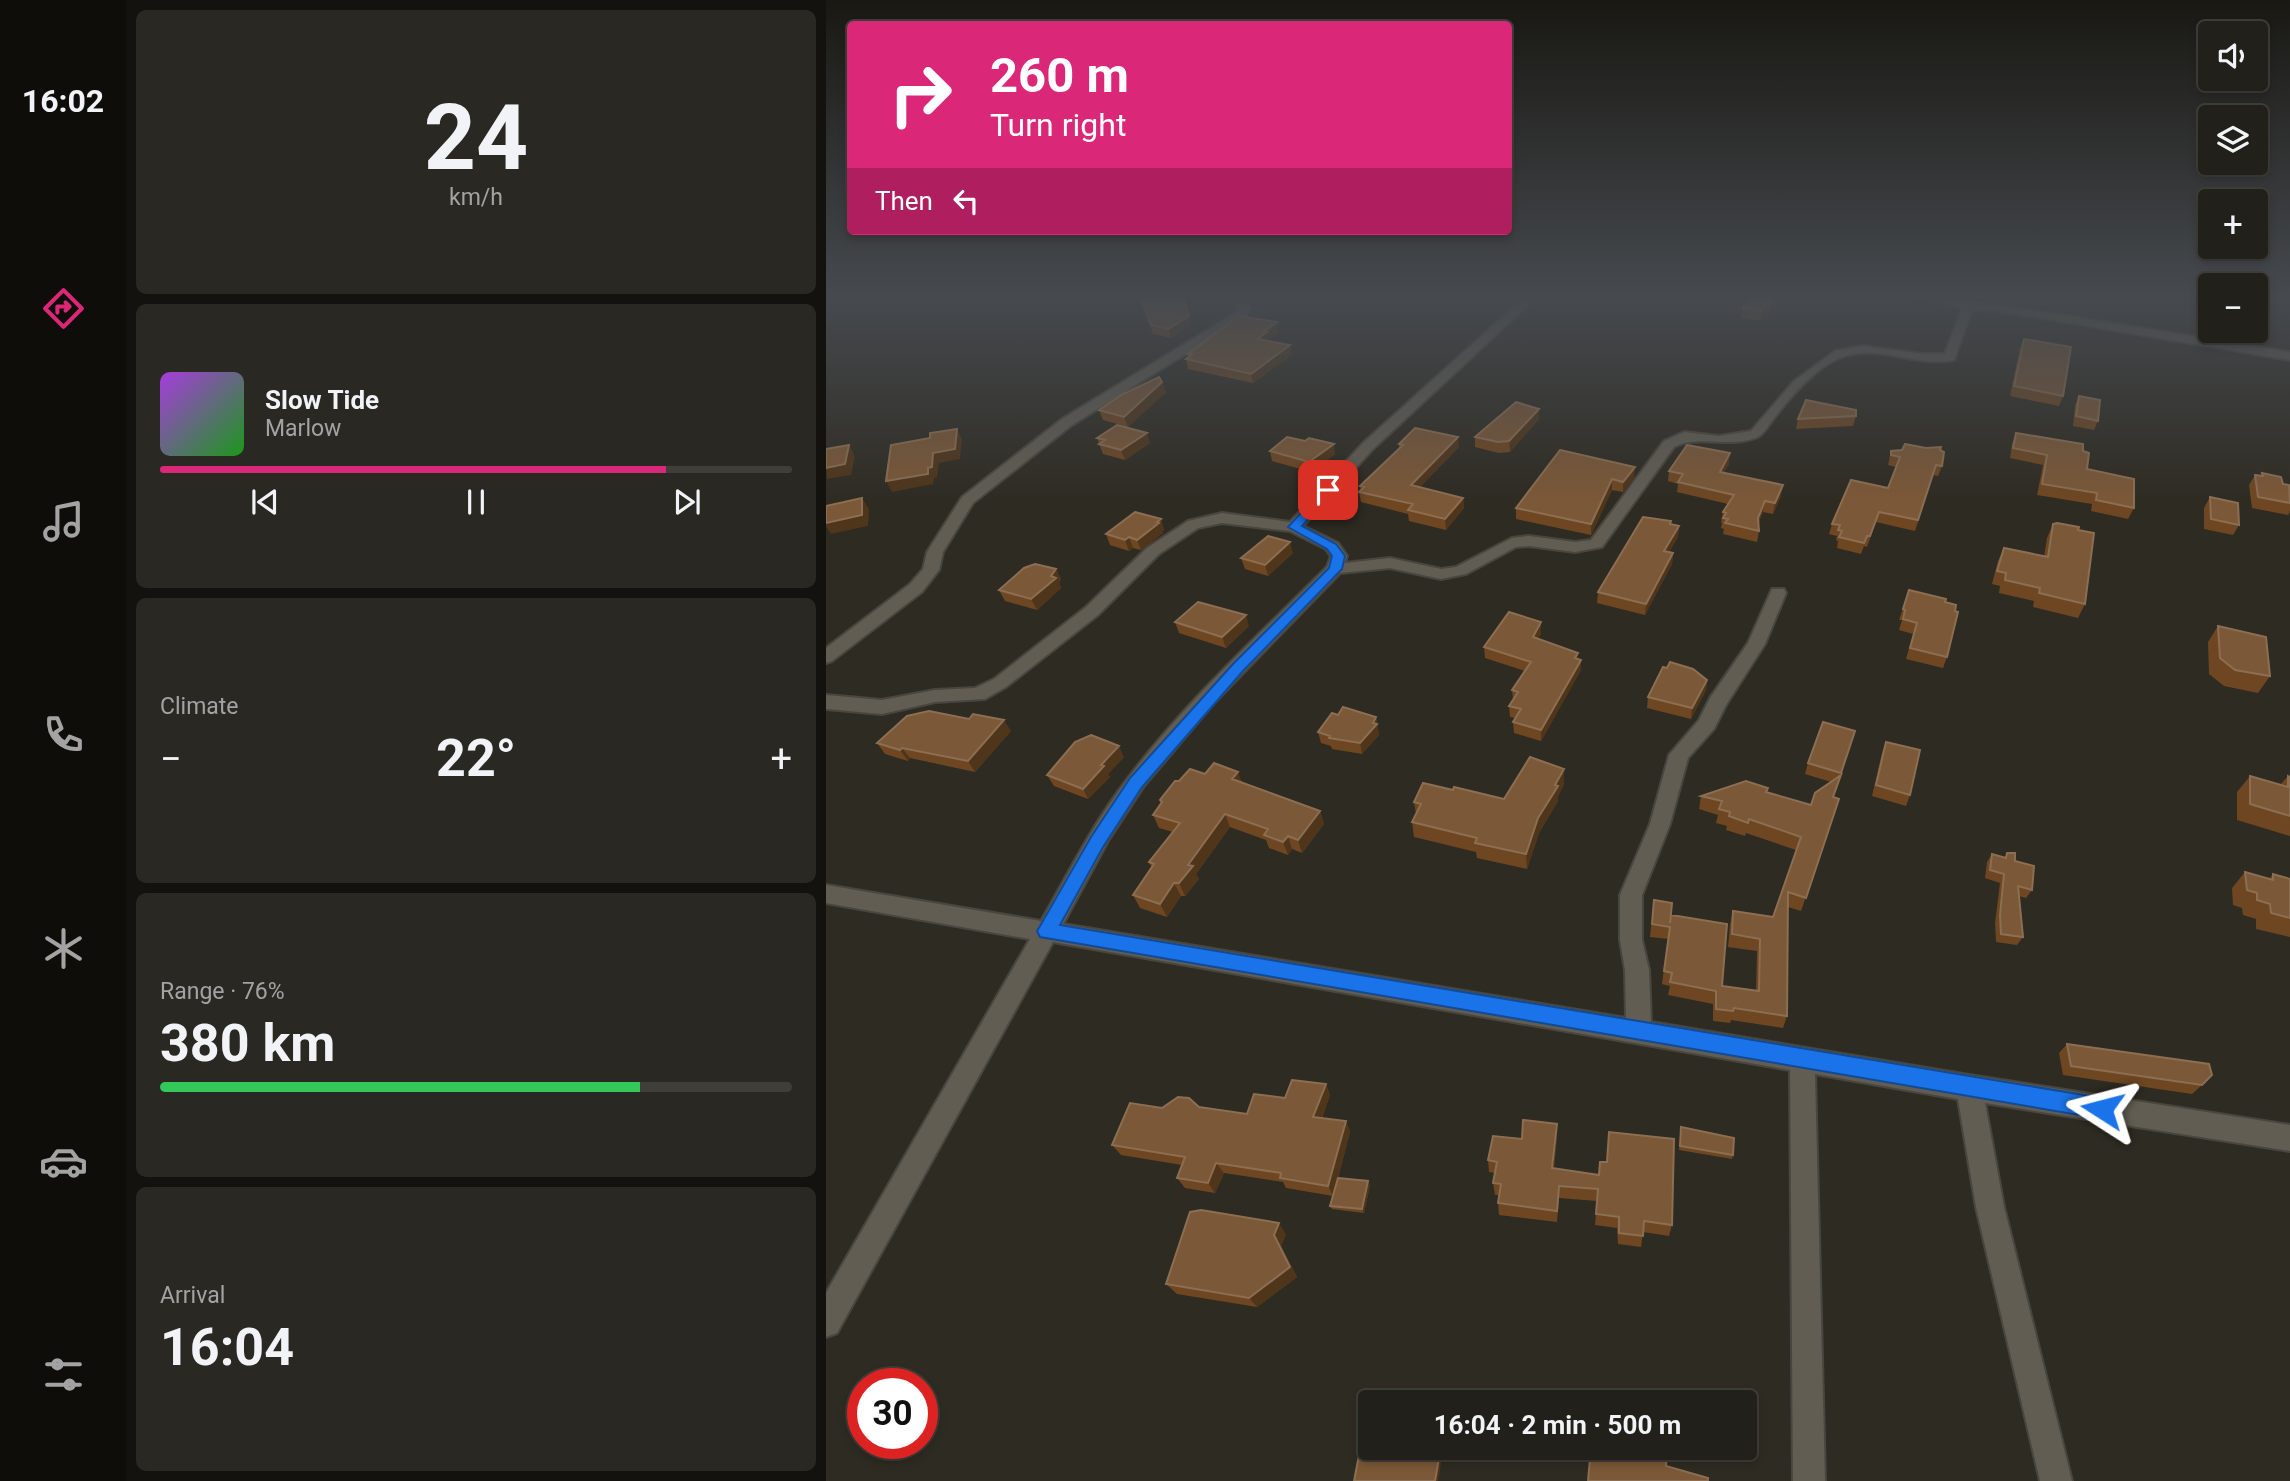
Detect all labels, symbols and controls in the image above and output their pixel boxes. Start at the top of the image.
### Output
map controls [2198,21,2268,343]
button: sound [2198,21,2268,91]
text: 260 m [990,47,1129,104]
icon: right [875,49,966,140]
text: 16:02 [22,82,104,120]
text: 24 [424,85,528,191]
button: layers [2198,105,2268,175]
text: Turn right [990,106,1126,144]
icon: left [947,182,985,220]
text: km/h [449,184,503,211]
text: Then [875,186,933,216]
button: + [2198,189,2268,259]
button: − [2198,273,2268,343]
icon: directions [39,284,88,333]
text: Slow Tide [265,385,379,415]
text: Marlow [265,415,341,442]
pin [1298,460,1358,520]
icon: arrive [1309,471,1347,509]
icon: previous [246,483,284,521]
icon: pause [457,483,495,521]
icon: next [668,483,706,521]
icon: music [39,497,88,546]
text: Climate [160,693,239,720]
icon: phone [39,710,88,759]
text: 22° [436,728,516,789]
text: − [160,737,182,781]
text: + [770,737,792,781]
icon: climate [39,924,88,973]
text: Range · 76% [160,978,285,1005]
text: 380 km [160,1013,335,1074]
position arrow [2065,1072,2139,1146]
icon: car [39,1137,88,1186]
text: Arrival [160,1282,225,1309]
text: 16:04 [160,1317,294,1378]
icon: filters [39,1350,88,1399]
speed limit sign: 30 [847,1368,938,1459]
text: 16:04 · 2 min · 500 m [1434,1410,1681,1440]

